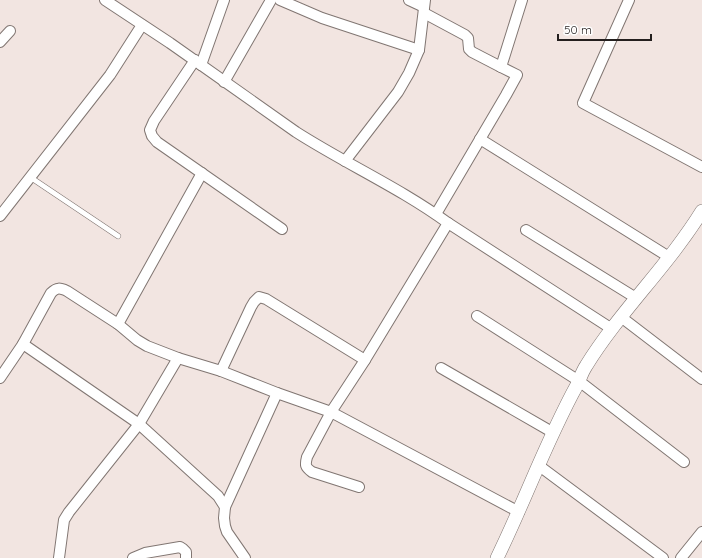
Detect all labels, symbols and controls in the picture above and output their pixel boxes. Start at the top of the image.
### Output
scale bar [558,16,651,42]
text: 50 m [564,22,592,37]

